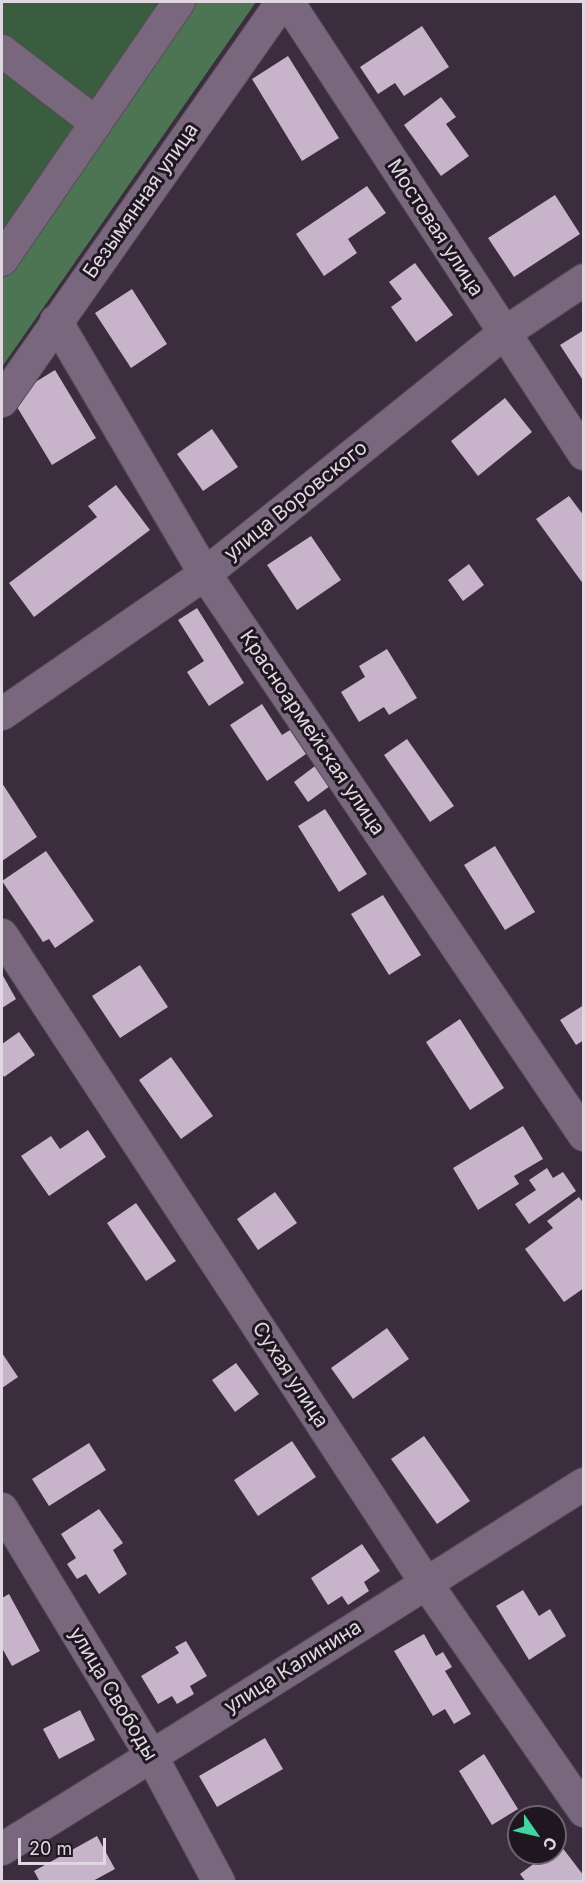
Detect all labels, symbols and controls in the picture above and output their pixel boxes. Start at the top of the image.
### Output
street label: Безымянная улица [78,119,204,283]
street label: Мостовая улица [382,155,488,301]
street label: улица Воровского [220,436,372,566]
street label: Красноармейская улица [234,626,390,840]
street label: Сухая улица [247,1317,333,1433]
street label: улица Калинина [220,1615,366,1719]
street label: улица Свободы [64,1623,162,1765]
north arrow [507,1805,567,1865]
scale bar [21,1826,110,1864]
text: С [539,1833,562,1854]
text: 20 m [29,1838,72,1859]

